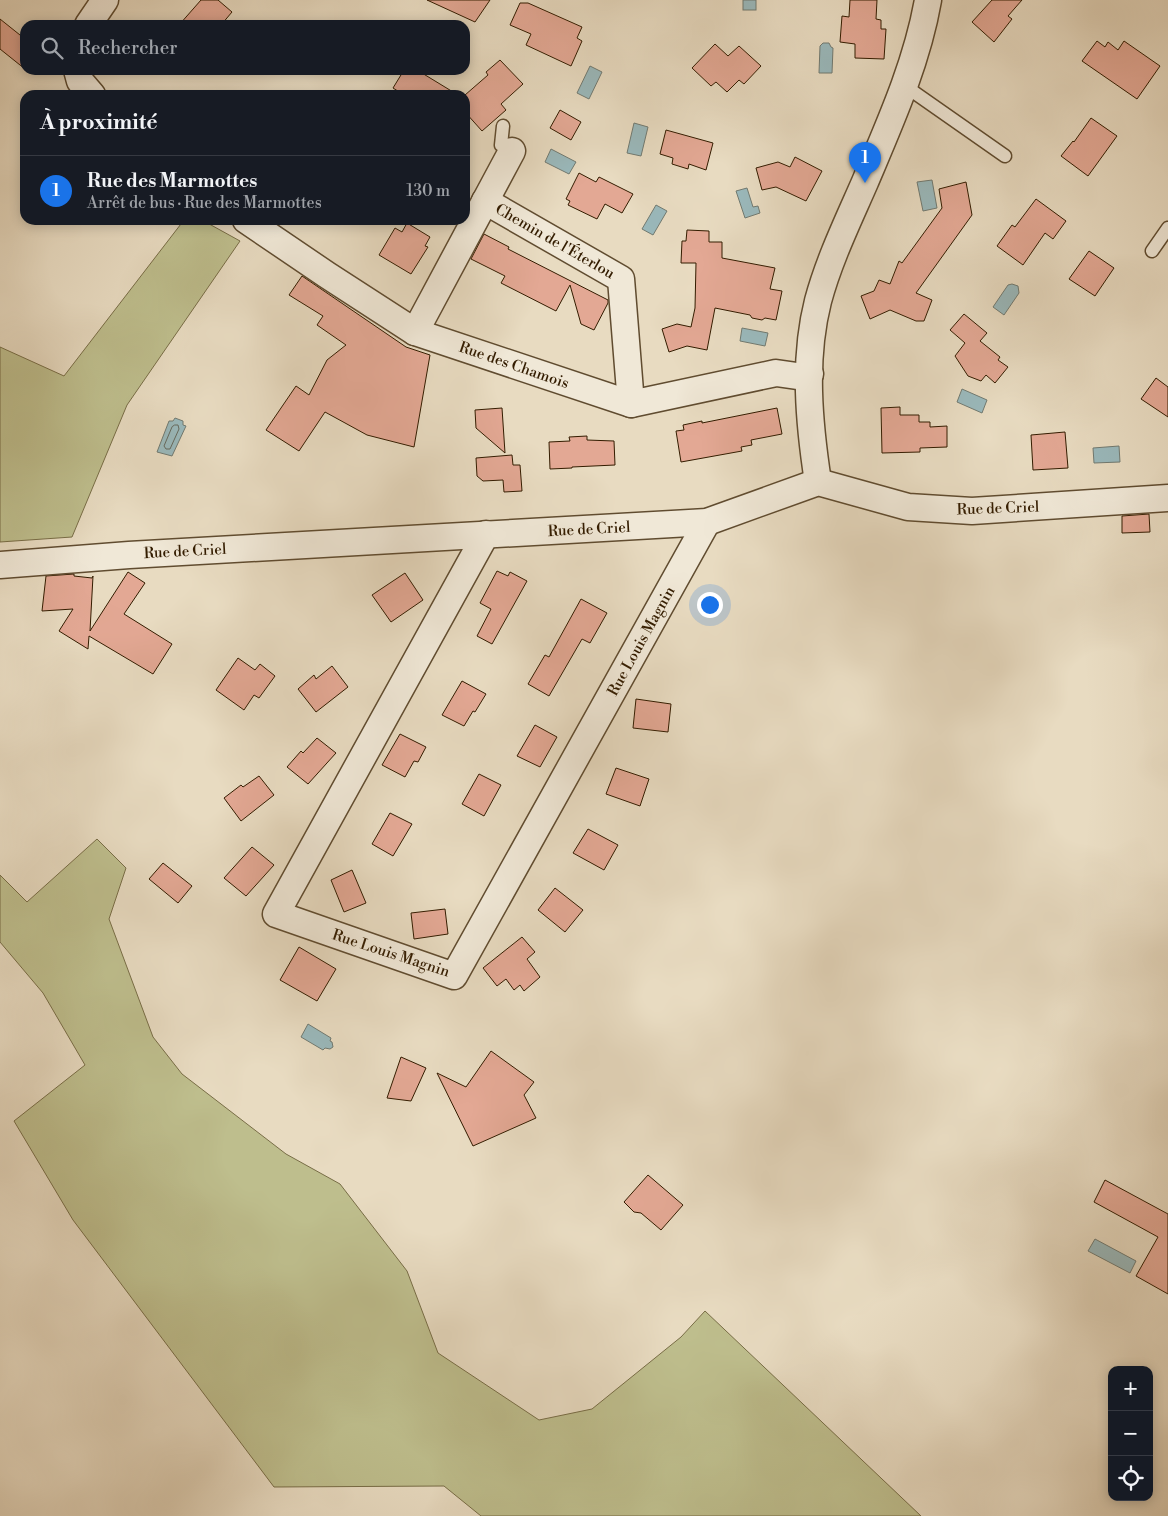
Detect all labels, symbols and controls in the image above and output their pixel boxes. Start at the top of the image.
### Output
search box [20,20,470,75]
icon: search [38,34,66,62]
text: Rechercher [78,36,177,60]
text: À proximité [40,110,157,136]
pin: 1 [849,142,881,183]
text: Rue des Marmottes [87,169,257,193]
text: 1 [52,181,60,201]
text: 130 m [406,181,450,201]
text: Arrêt de bus · Rue des Marmottes [87,193,322,213]
street label: Chemin de l'Éterlou [492,199,619,284]
street label: Rue des Chamois [456,338,571,393]
street label: Rue de Criel [956,498,1040,519]
street label: Rue de Criel [547,518,631,541]
street label: Rue de Criel [143,540,227,563]
street label: Rue Louis Magnin [603,583,679,699]
your location [697,592,723,618]
street label: Rue Louis Magnin [330,926,452,981]
map controls [1108,1366,1153,1501]
button: + [1108,1366,1153,1411]
button: − [1108,1411,1153,1456]
button: locate [1108,1456,1153,1501]

